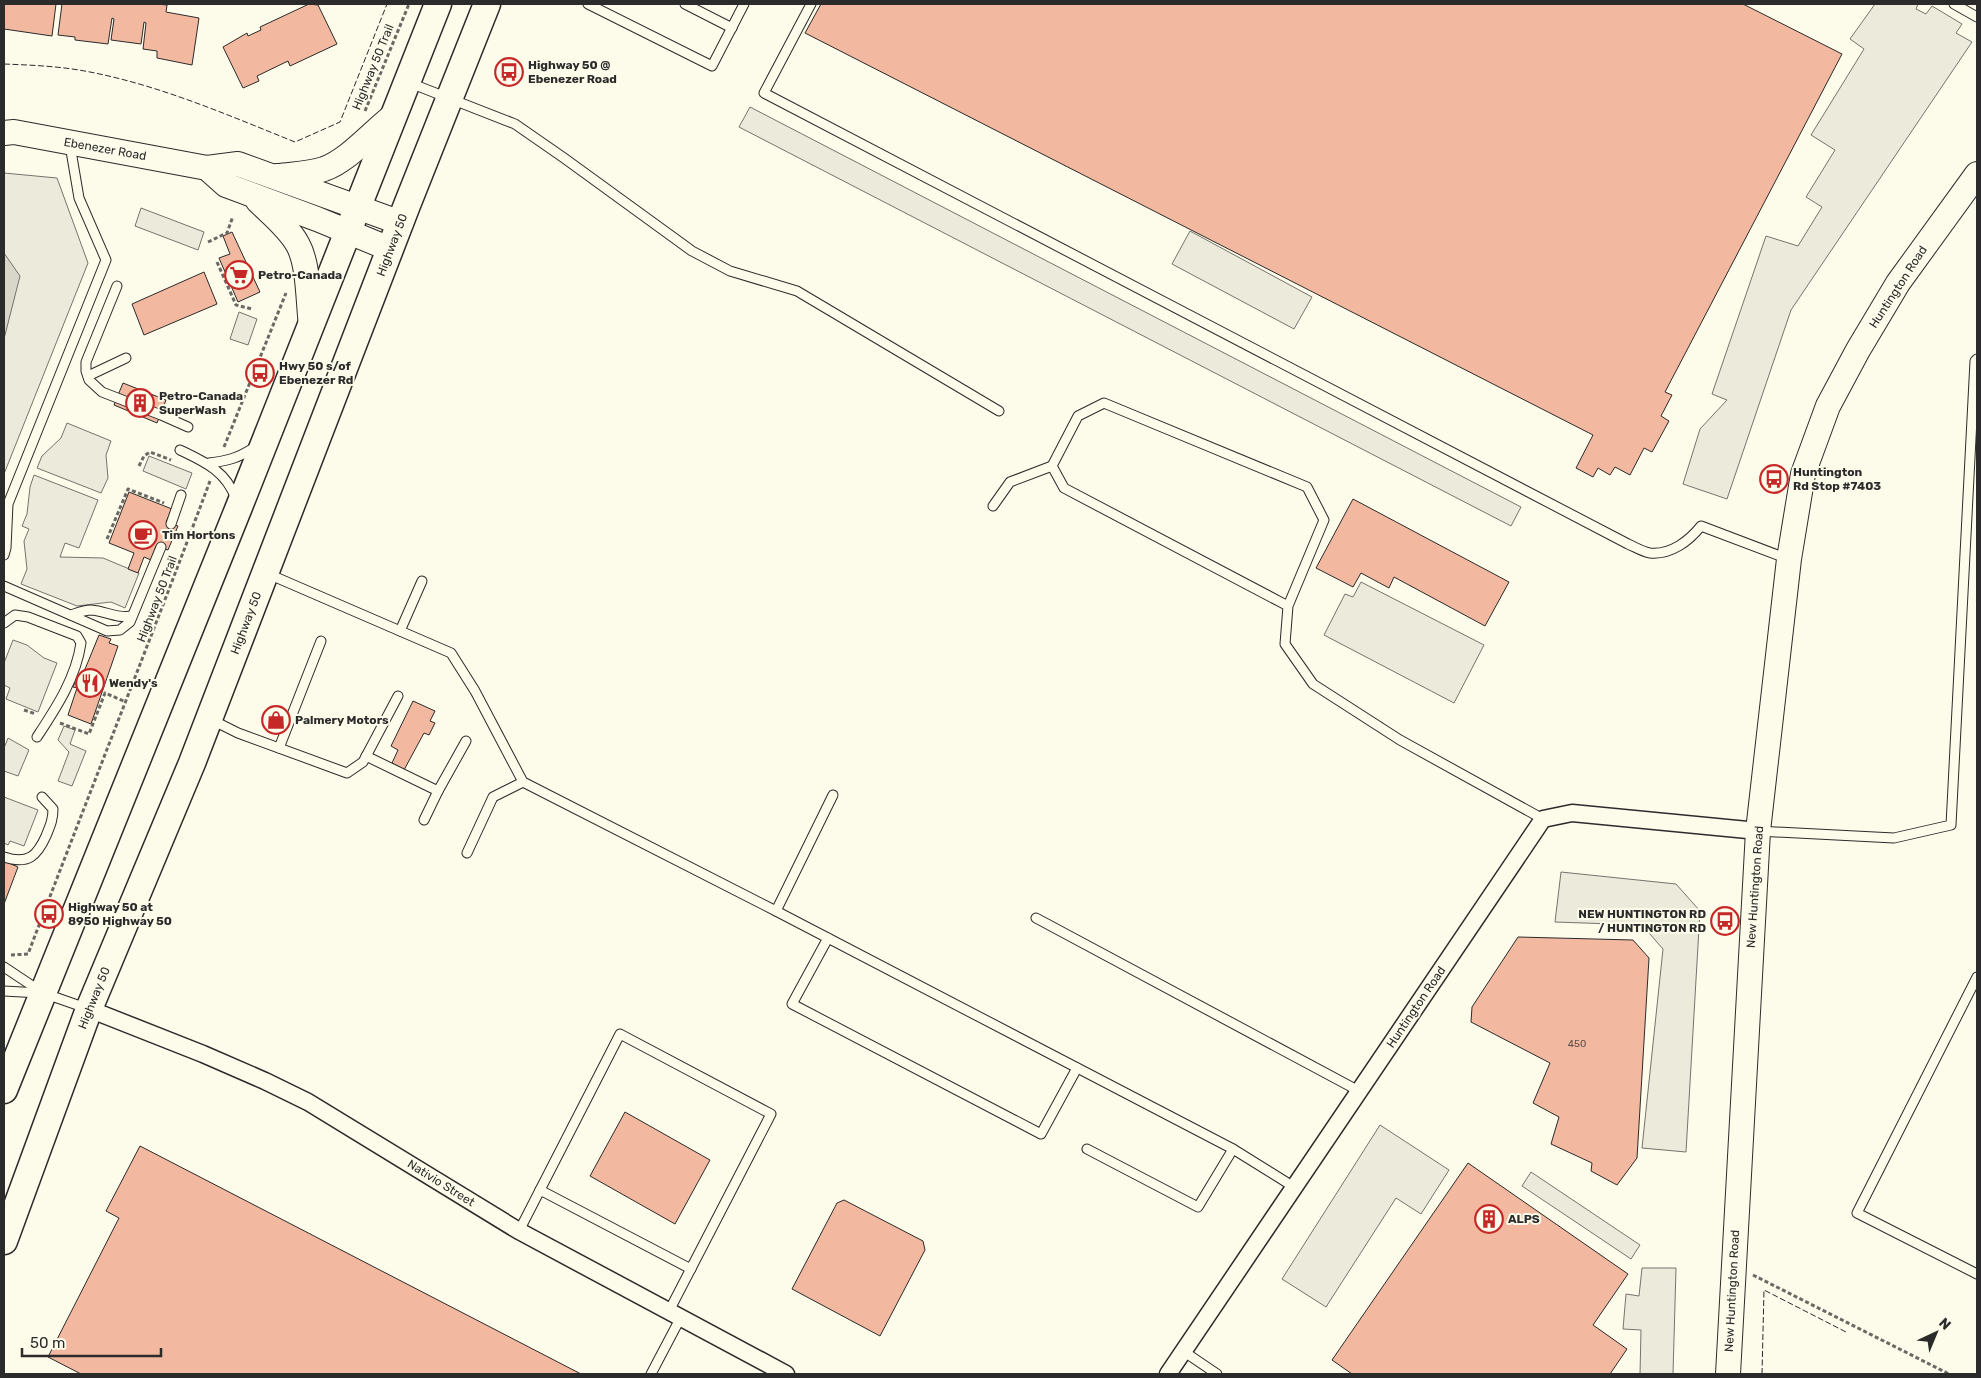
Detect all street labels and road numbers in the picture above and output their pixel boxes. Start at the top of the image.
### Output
street label: Highway 50 Trail [349,22,397,112]
street label: Ebenezer Road [63,135,147,163]
street label: Highway 50 [374,212,410,278]
street label: Huntington Road [1866,243,1930,331]
street label: Highway 50 Trail [134,554,180,644]
street label: Highway 50 [228,590,264,656]
street label: New Huntington Road [1744,825,1766,949]
street label: Huntington Road [1384,964,1448,1050]
street label: Highway 50 [75,965,113,1031]
street label: Nativio Street [405,1157,477,1209]
street label: New Huntington Road [1722,1229,1742,1353]

